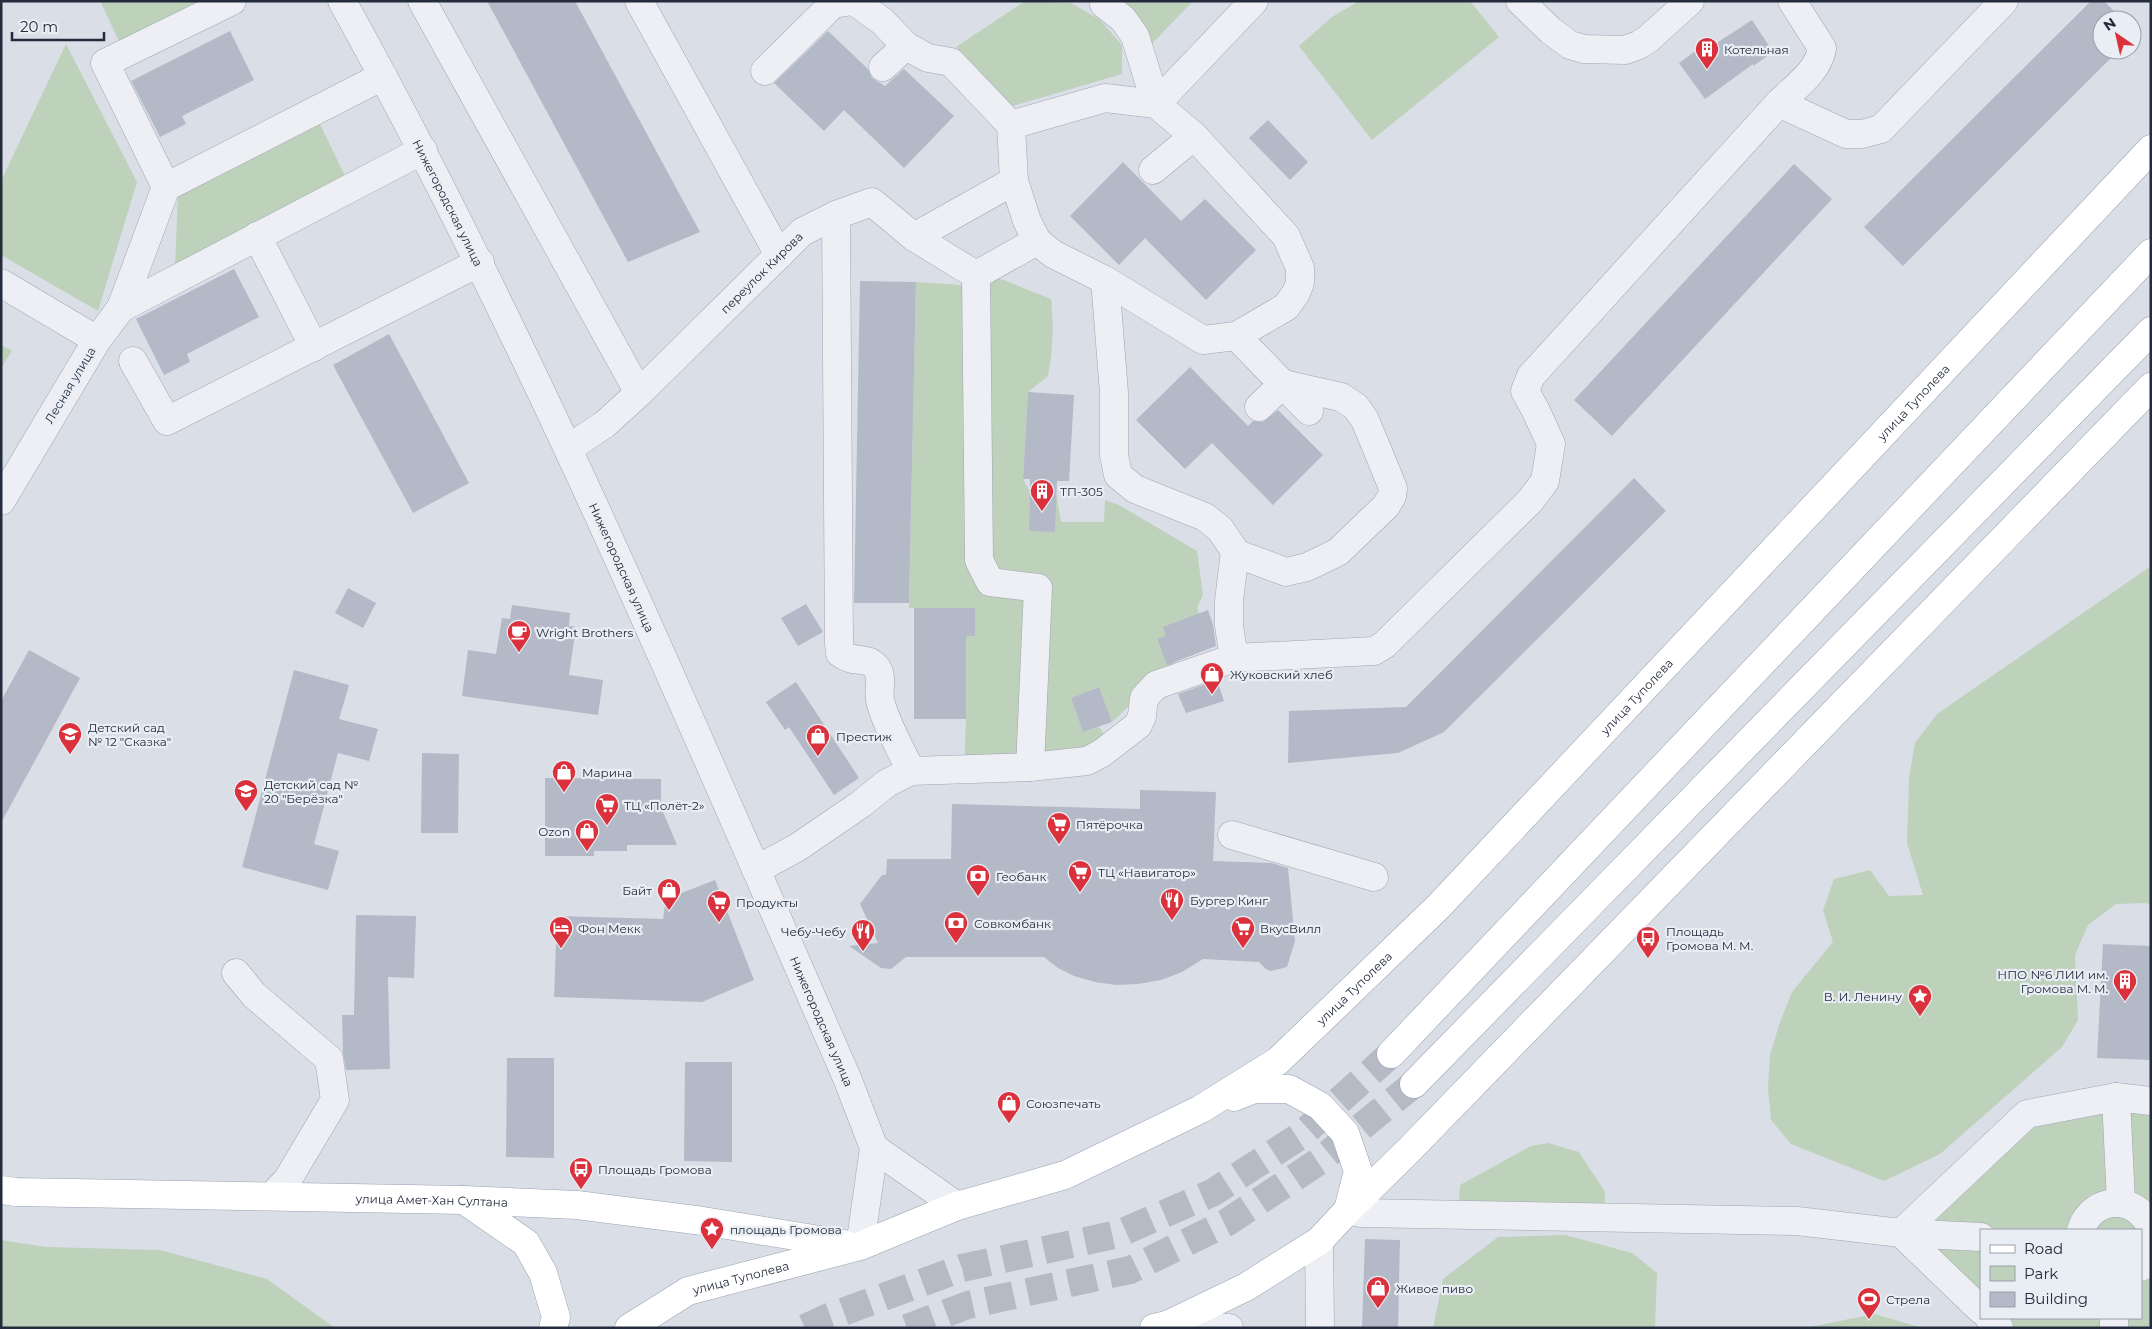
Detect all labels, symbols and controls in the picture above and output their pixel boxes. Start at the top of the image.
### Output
scale bar [12,10,105,42]
north arrow [2092,10,2142,60]
text: N [2100,14,2119,35]
text: 20 m [20,17,58,36]
building icon: Котельная [1694,36,1720,70]
place label: Котельная [1724,42,1789,57]
street label: Нижегородская улица [410,137,487,269]
street label: переулок Кирова [717,228,805,316]
street label: Лесная улица [41,344,99,426]
street label: улица Туполева [1873,361,1952,444]
building icon: ТП-305 [1029,478,1055,512]
place label: ТП-305 [1060,484,1103,499]
street label: Нижегородская улица [586,500,658,634]
cafe icon: Wright Brothers [506,619,532,653]
place label: Wright Brothers [536,625,633,640]
street label: улица Туполева [1596,655,1676,738]
shop icon: Жуковский хлеб [1199,661,1225,695]
place label: Жуковский хлеб [1230,667,1333,682]
place label: Детский сад № 12 "Сказка" [88,720,171,749]
school or university icon: Детский сад № 12 "Сказка" [57,721,83,755]
shop icon: Престиж [805,723,831,757]
place label: Престиж [836,729,892,744]
shop icon: Марина [551,759,577,793]
place label: Марина [582,765,632,780]
place label: Детский сад № 20 "Берёзка" [264,777,358,806]
school or university icon: Детский сад № 20 "Берёзка" [233,778,259,812]
supermarket icon: ТЦ «Полёт-2» [594,792,620,826]
place label: ТЦ «Полёт-2» [624,798,705,813]
supermarket icon: Пятёрочка [1046,811,1072,845]
place label: Пятёрочка [1076,817,1143,832]
shop icon: Ozon [574,818,600,852]
place label: Ozon [538,824,570,839]
supermarket icon: ТЦ «Навигатор» [1067,859,1093,893]
bank icon: Геобанк [965,863,991,897]
place label: ТЦ «Навигатор» [1098,865,1196,880]
place label: Геобанк [996,869,1046,884]
shop icon: Байт [656,877,682,911]
place label: Байт [622,883,652,898]
restaurant icon: Бургер Кинг [1159,887,1185,921]
supermarket icon: Продукты [706,889,732,923]
place label: Бургер Кинг [1190,893,1268,908]
place label: Продукты [736,895,798,910]
bank icon: Совкомбанк [943,910,969,944]
hotel icon: Фон Мекк [548,915,574,949]
supermarket icon: ВкусВилл [1230,915,1256,949]
place label: Совкомбанк [974,916,1051,931]
restaurant icon: Чебу-Чебу [850,918,876,952]
place label: Фон Мекк [578,921,641,936]
place label: ВкусВилл [1260,921,1321,936]
place label: Чебу-Чебу [781,924,846,939]
place label: Площадь Громова М. М. [1666,924,1753,953]
bus stop icon: Площадь Громова М. М. [1635,925,1661,959]
street label: улица Туполева [1312,948,1395,1028]
street label: Нижегородская улица [787,954,857,1088]
place label: НПО №6 ЛИИ им. Громова М. М. [1997,967,2108,996]
building icon: НПО №6 ЛИИ им. Громова М. М. [2112,968,2138,1002]
place icon: В. И. Ленину [1907,983,1933,1017]
place label: В. И. Ленину [1824,989,1902,1004]
shop icon: Союзпечать [996,1090,1022,1124]
place label: Союзпечать [1026,1096,1101,1111]
bus stop icon: Площадь Громова [568,1156,594,1190]
place label: Площадь Громова [598,1162,712,1177]
street label: улица Амет-Хан Султана [355,1191,508,1209]
place icon: площадь Громова [699,1216,725,1250]
place label: площадь Громова [730,1222,842,1237]
legend [1980,1229,2142,1319]
text: Road [2024,1239,2063,1258]
street label: улица Туполева [690,1257,790,1297]
text: Park [2024,1264,2058,1283]
shop icon: Живое пиво [1365,1275,1391,1309]
place label: Живое пиво [1396,1281,1473,1296]
sports icon: Стрела [1856,1286,1882,1320]
text: Building [2024,1289,2088,1308]
place label: Стрела [1886,1292,1930,1307]

